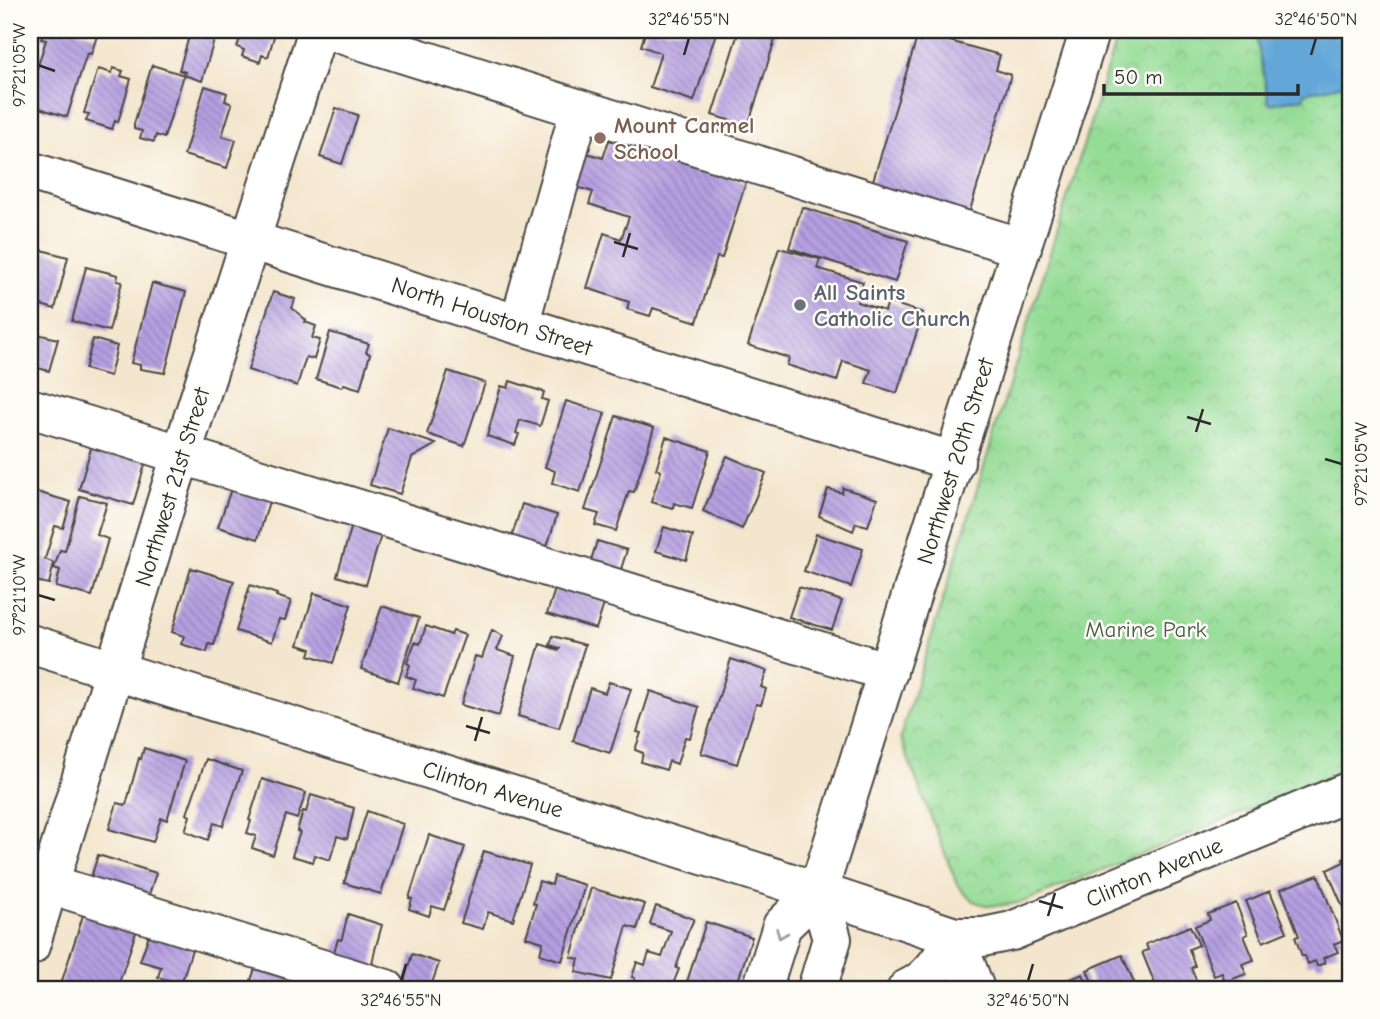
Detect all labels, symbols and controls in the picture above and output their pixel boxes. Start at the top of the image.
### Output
text: 32°46'55"N [648,9,730,30]
text: 32°46'50"N [1275,9,1357,30]
text: 97°21'05"W [9,23,30,107]
scale bar [1104,52,1298,96]
text: 50 m [1114,65,1163,89]
place label: Mount Carmel School [614,112,754,165]
marker: Mount Carmel School [592,130,608,146]
street label: North Houston Street [388,271,597,362]
place label: All Saints Catholic Church [814,279,971,332]
marker: All Saints Catholic Church [792,297,808,313]
street label: Northwest 20th Street [911,353,1000,568]
street label: Northwest 21st Street [129,383,216,590]
text: 97°21'05"W [1351,422,1372,506]
text: 97°21'10"W [9,554,30,636]
park label: Marine Park [1085,616,1207,643]
street label: Clinton Avenue [419,755,566,824]
street label: Clinton Avenue [1082,832,1226,913]
one-way arrow [775,928,789,940]
text: 32°46'55"N [360,990,442,1011]
text: 32°46'50"N [987,990,1069,1011]

